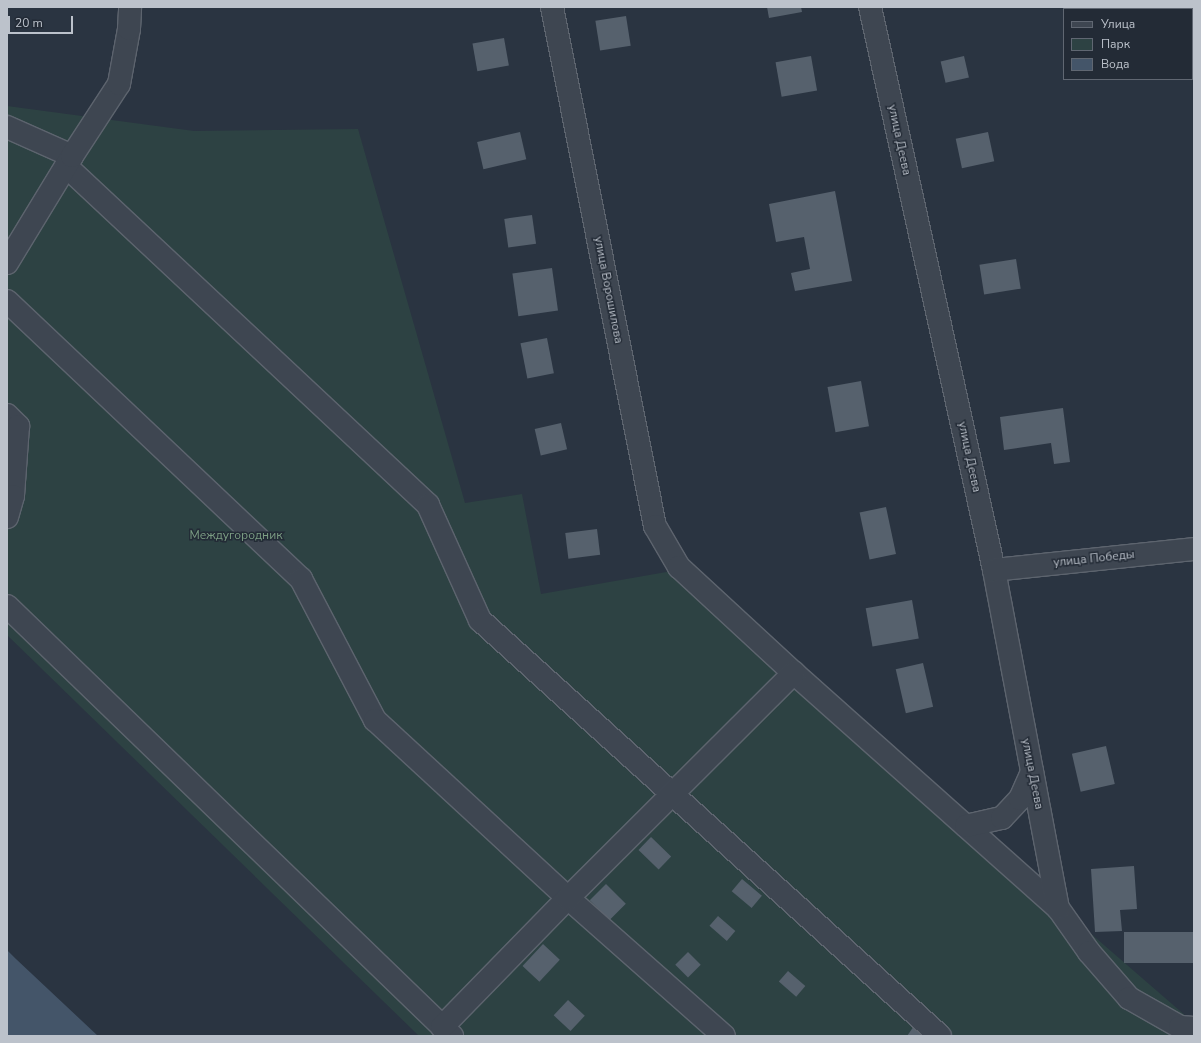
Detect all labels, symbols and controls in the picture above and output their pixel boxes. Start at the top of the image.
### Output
scale bar [10,8,75,34]
legend [1063,8,1193,80]
text: 20 m [15,15,43,31]
text: Улица [1101,16,1135,32]
text: Парк [1101,36,1130,52]
text: Вода [1101,56,1129,72]
street label: улица Деева [884,103,914,177]
street label: улица Ворошилова [591,235,625,345]
street label: улица Деева [954,420,984,494]
park label: Междугородник [190,529,282,543]
street label: улица Победы [1053,548,1135,570]
street label: улица Деева [1018,737,1046,811]

